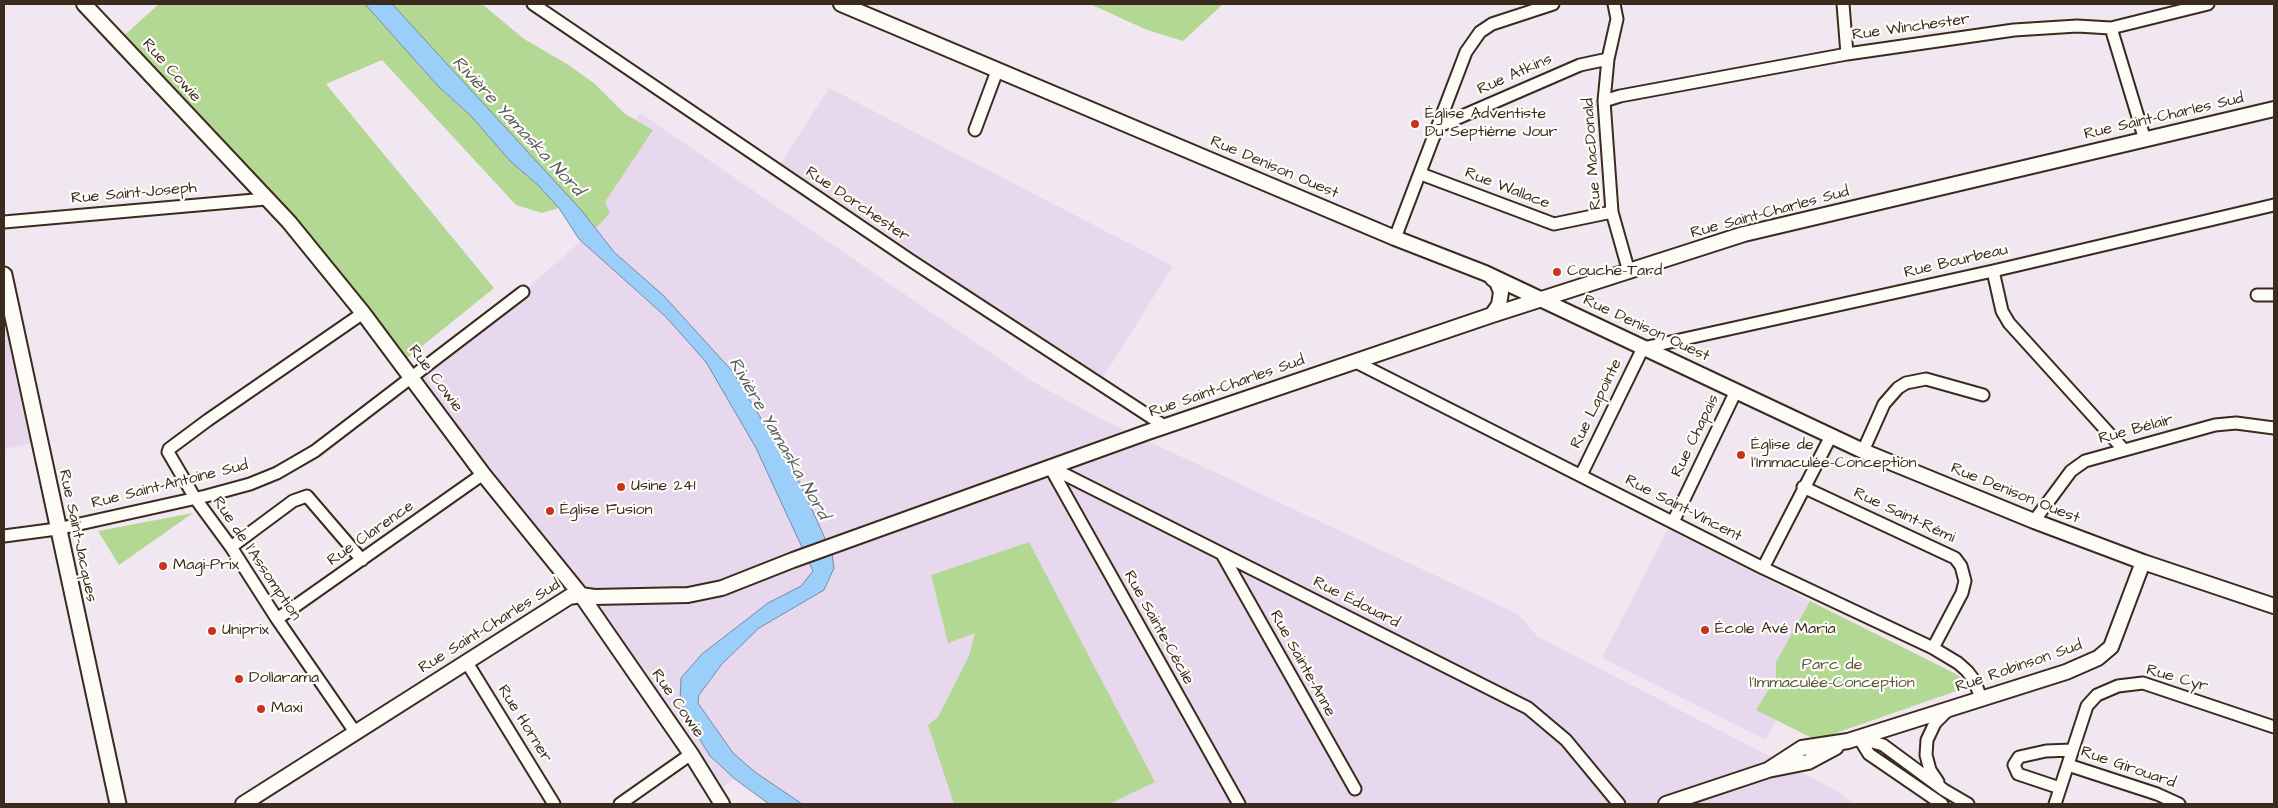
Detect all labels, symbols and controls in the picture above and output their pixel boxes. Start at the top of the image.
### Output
street label: Rue Winchester [1851,10,1971,46]
street label: Rue Cowie [137,35,205,107]
street label: Rue Atkins [1475,50,1555,100]
water label: Rivière Yamaska Nord [447,53,587,201]
street label: Rue Saint-Charles Sud [2082,89,2246,145]
street label: Rue MacDonald [1580,97,1606,211]
place label: Église Adventiste Du Septième Jour [1425,105,1557,143]
marker: Église Adventiste Du Septième Jour [1409,118,1421,130]
street label: Rue Denison Ouest [1207,132,1341,204]
street label: Rue Dorchester [801,163,913,247]
street label: Rue Wallace [1462,164,1552,214]
street label: Rue Saint-Joseph [70,179,198,209]
street label: Rue Saint-Charles Sud [1689,183,1851,243]
street label: Rue Bourbeau [1902,241,2010,283]
place label: Couche-Tard [1567,262,1662,282]
marker: Couche-Tard [1551,266,1563,278]
street label: Rue Denison Ouest [1580,291,1712,367]
street label: Rue Cowie [404,342,466,416]
street label: Rue Saint-Charles Sud [1147,351,1307,423]
water label: Rivière Yamaska Nord [723,354,833,524]
street label: Rue Lapointe [1567,356,1627,452]
street label: Rue Chapais [1668,392,1724,480]
street label: Rue Bélair [2097,411,2175,449]
place label: Église de l'Immaculée-Conception [1751,436,1917,474]
marker: Église de l'Immaculée-Conception [1735,449,1747,461]
street label: Rue Saint-Antoine Sud [90,456,250,514]
street label: Rue Denison Ouest [1948,459,2082,529]
street label: Rue Saint-Jacques [54,468,100,604]
street label: Rue Saint-Vincent [1621,471,1745,547]
place label: Usine 241 [631,477,696,497]
marker: Usine 241 [615,481,627,493]
street label: Rue Saint-Rémi [1850,484,1958,548]
street label: Rue de l'Assomption [207,493,305,625]
street label: Rue Clarence [324,497,418,571]
place label: Église Fusion [560,501,652,521]
marker: Église Fusion [544,505,556,517]
place label: Magi-Prix [173,556,239,576]
marker: Magi-Prix [157,560,169,572]
street label: Rue Sainte-Cécile [1119,568,1197,688]
street label: Rue Édouard [1310,573,1402,633]
street label: Rue Saint-Charles Sud [416,576,564,678]
street label: Rue Sainte-Anne [1265,608,1339,720]
place label: École Avé Maria [1715,620,1836,640]
place label: Uniprix [222,621,269,641]
marker: École Avé Maria [1699,624,1711,636]
marker: Uniprix [206,625,218,637]
street label: Rue Robinson Sud [1953,636,2085,698]
park label: Parc de l'Immaculée-Conception [1749,656,1915,694]
street label: Rue Cyr [2144,661,2210,697]
street label: Rue Cowie [646,666,708,742]
place label: Dollarama [249,669,319,689]
marker: Dollarama [233,673,245,685]
street label: Rue Horner [493,682,555,766]
place label: Maxi [271,699,302,719]
marker: Maxi [255,703,267,715]
street label: Rue Girouard [2078,743,2178,793]

